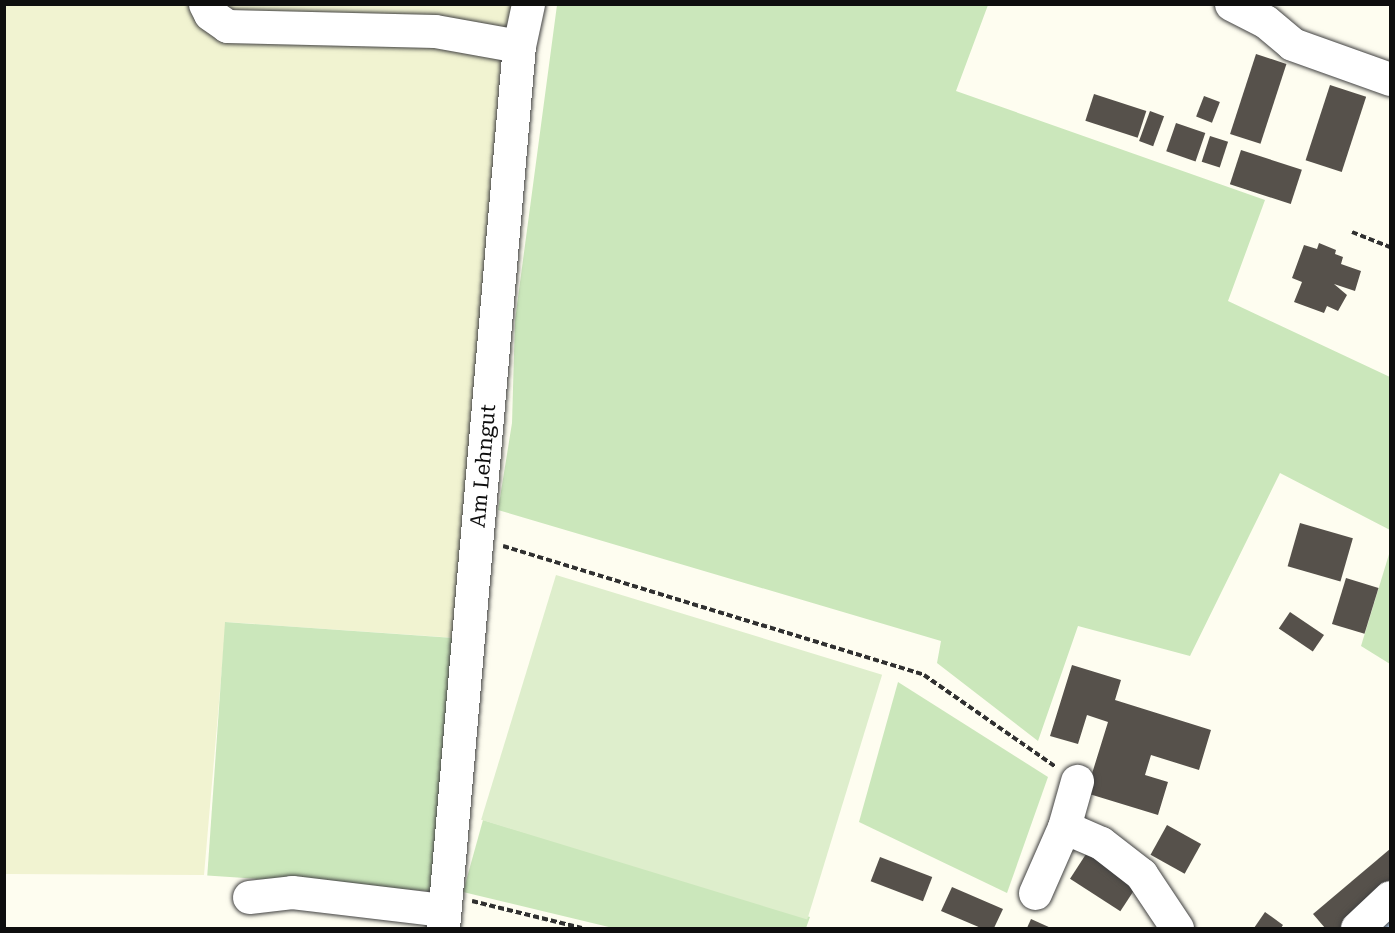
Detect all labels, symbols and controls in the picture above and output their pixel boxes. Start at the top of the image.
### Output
street label: Am Lehngut [465,403,501,529]

